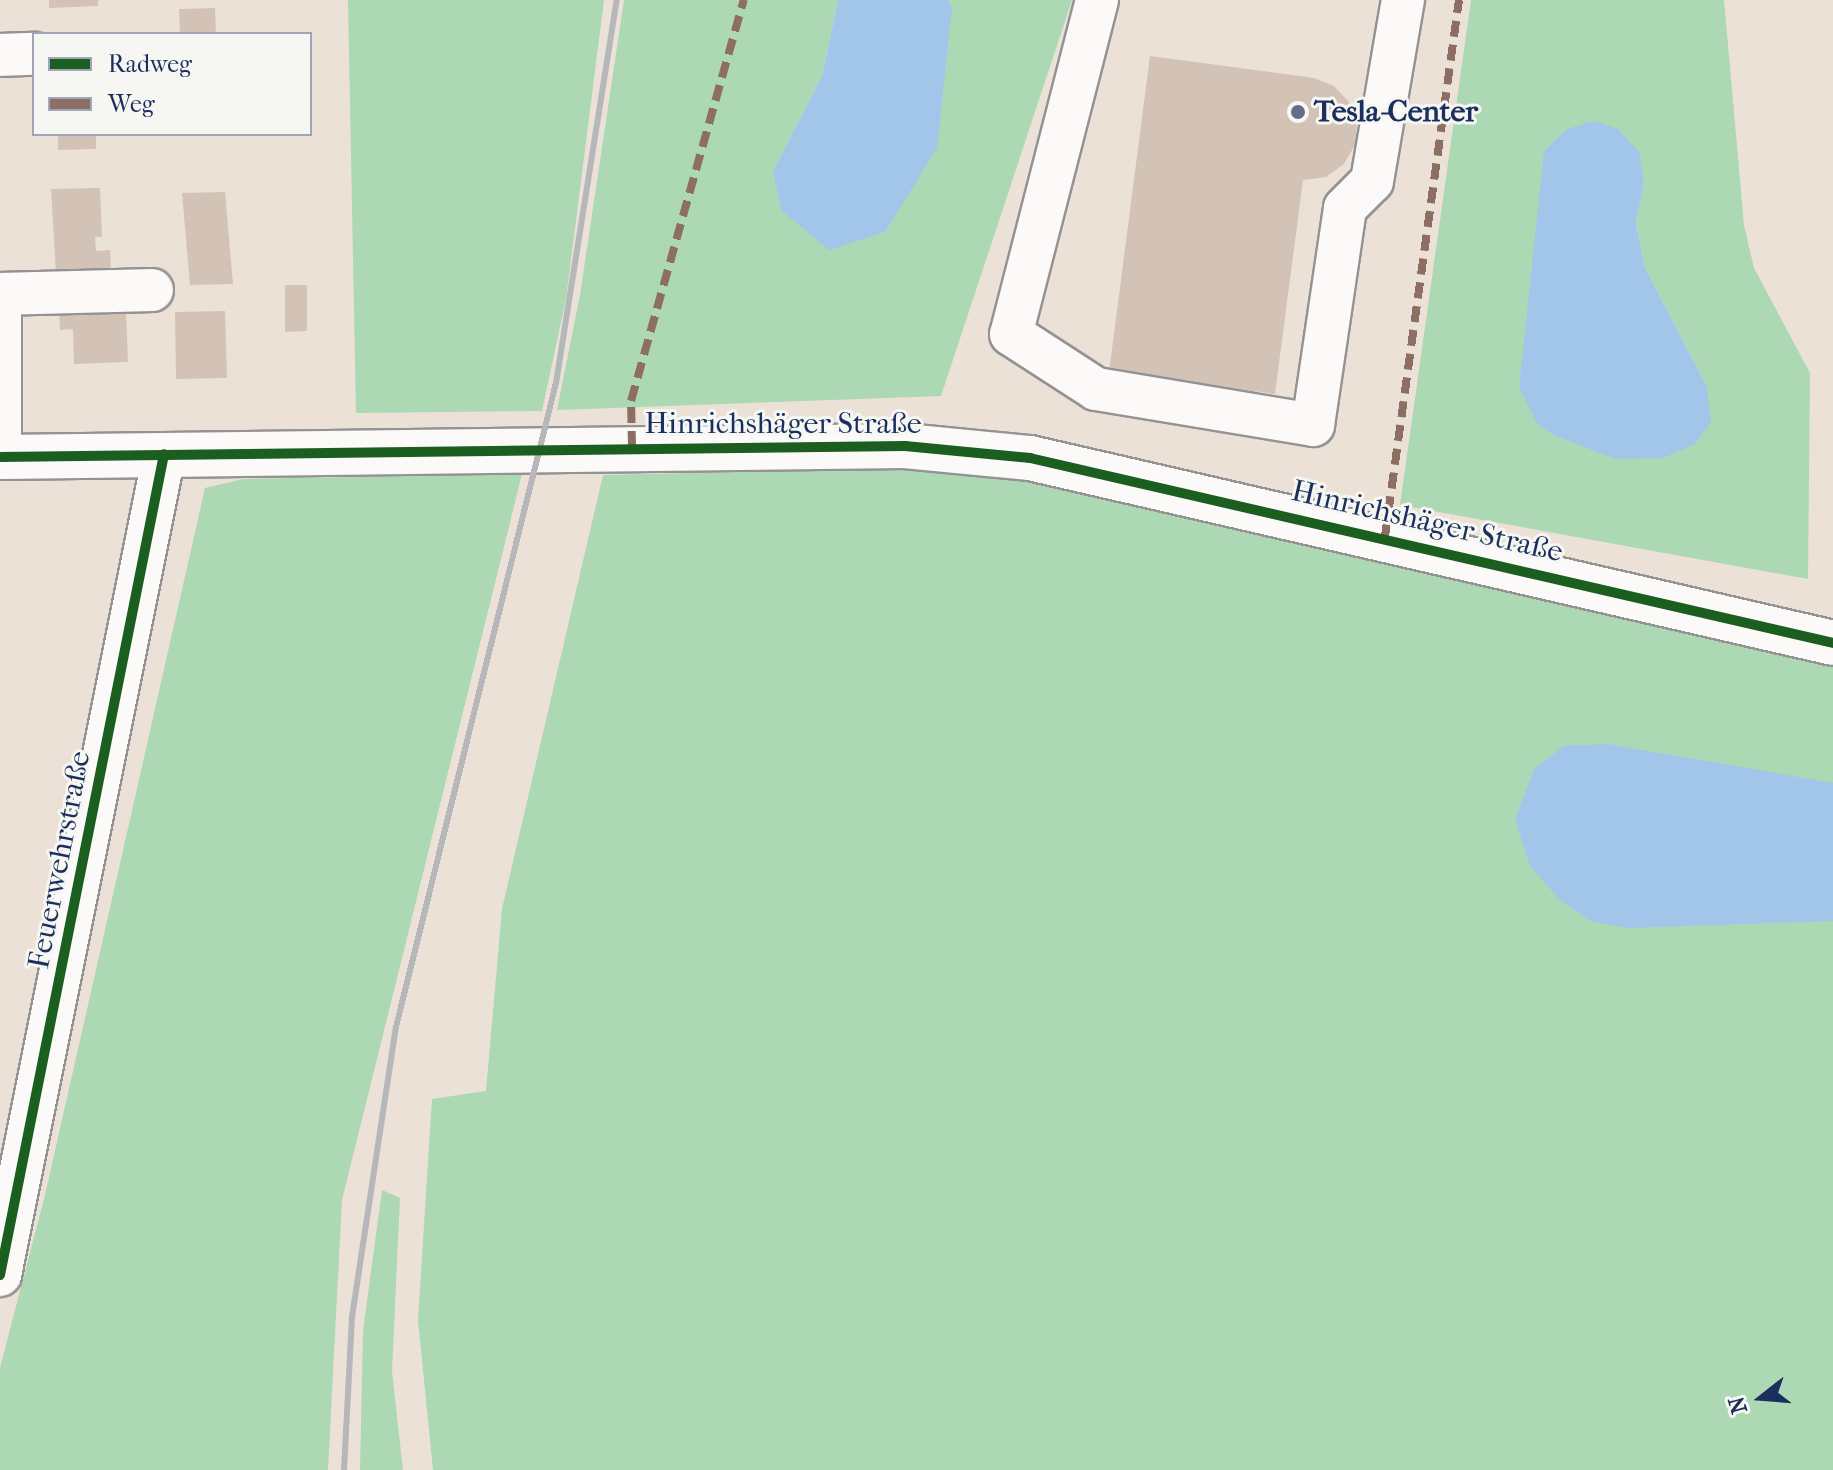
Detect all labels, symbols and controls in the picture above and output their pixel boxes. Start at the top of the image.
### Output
legend [32,32,312,136]
text: Radweg [108,50,192,78]
text: Weg [108,90,155,118]
place label: Tesla-Center [1314,94,1478,130]
marker: Tesla-Center [1289,103,1307,121]
street label: Hinrichshäger Straße [644,406,922,442]
street label: Hinrichshäger Straße [1288,473,1566,571]
street label: Feuerwehrstraße [21,748,99,972]
north arrow [1721,1358,1801,1438]
text: N [1723,1393,1753,1417]

